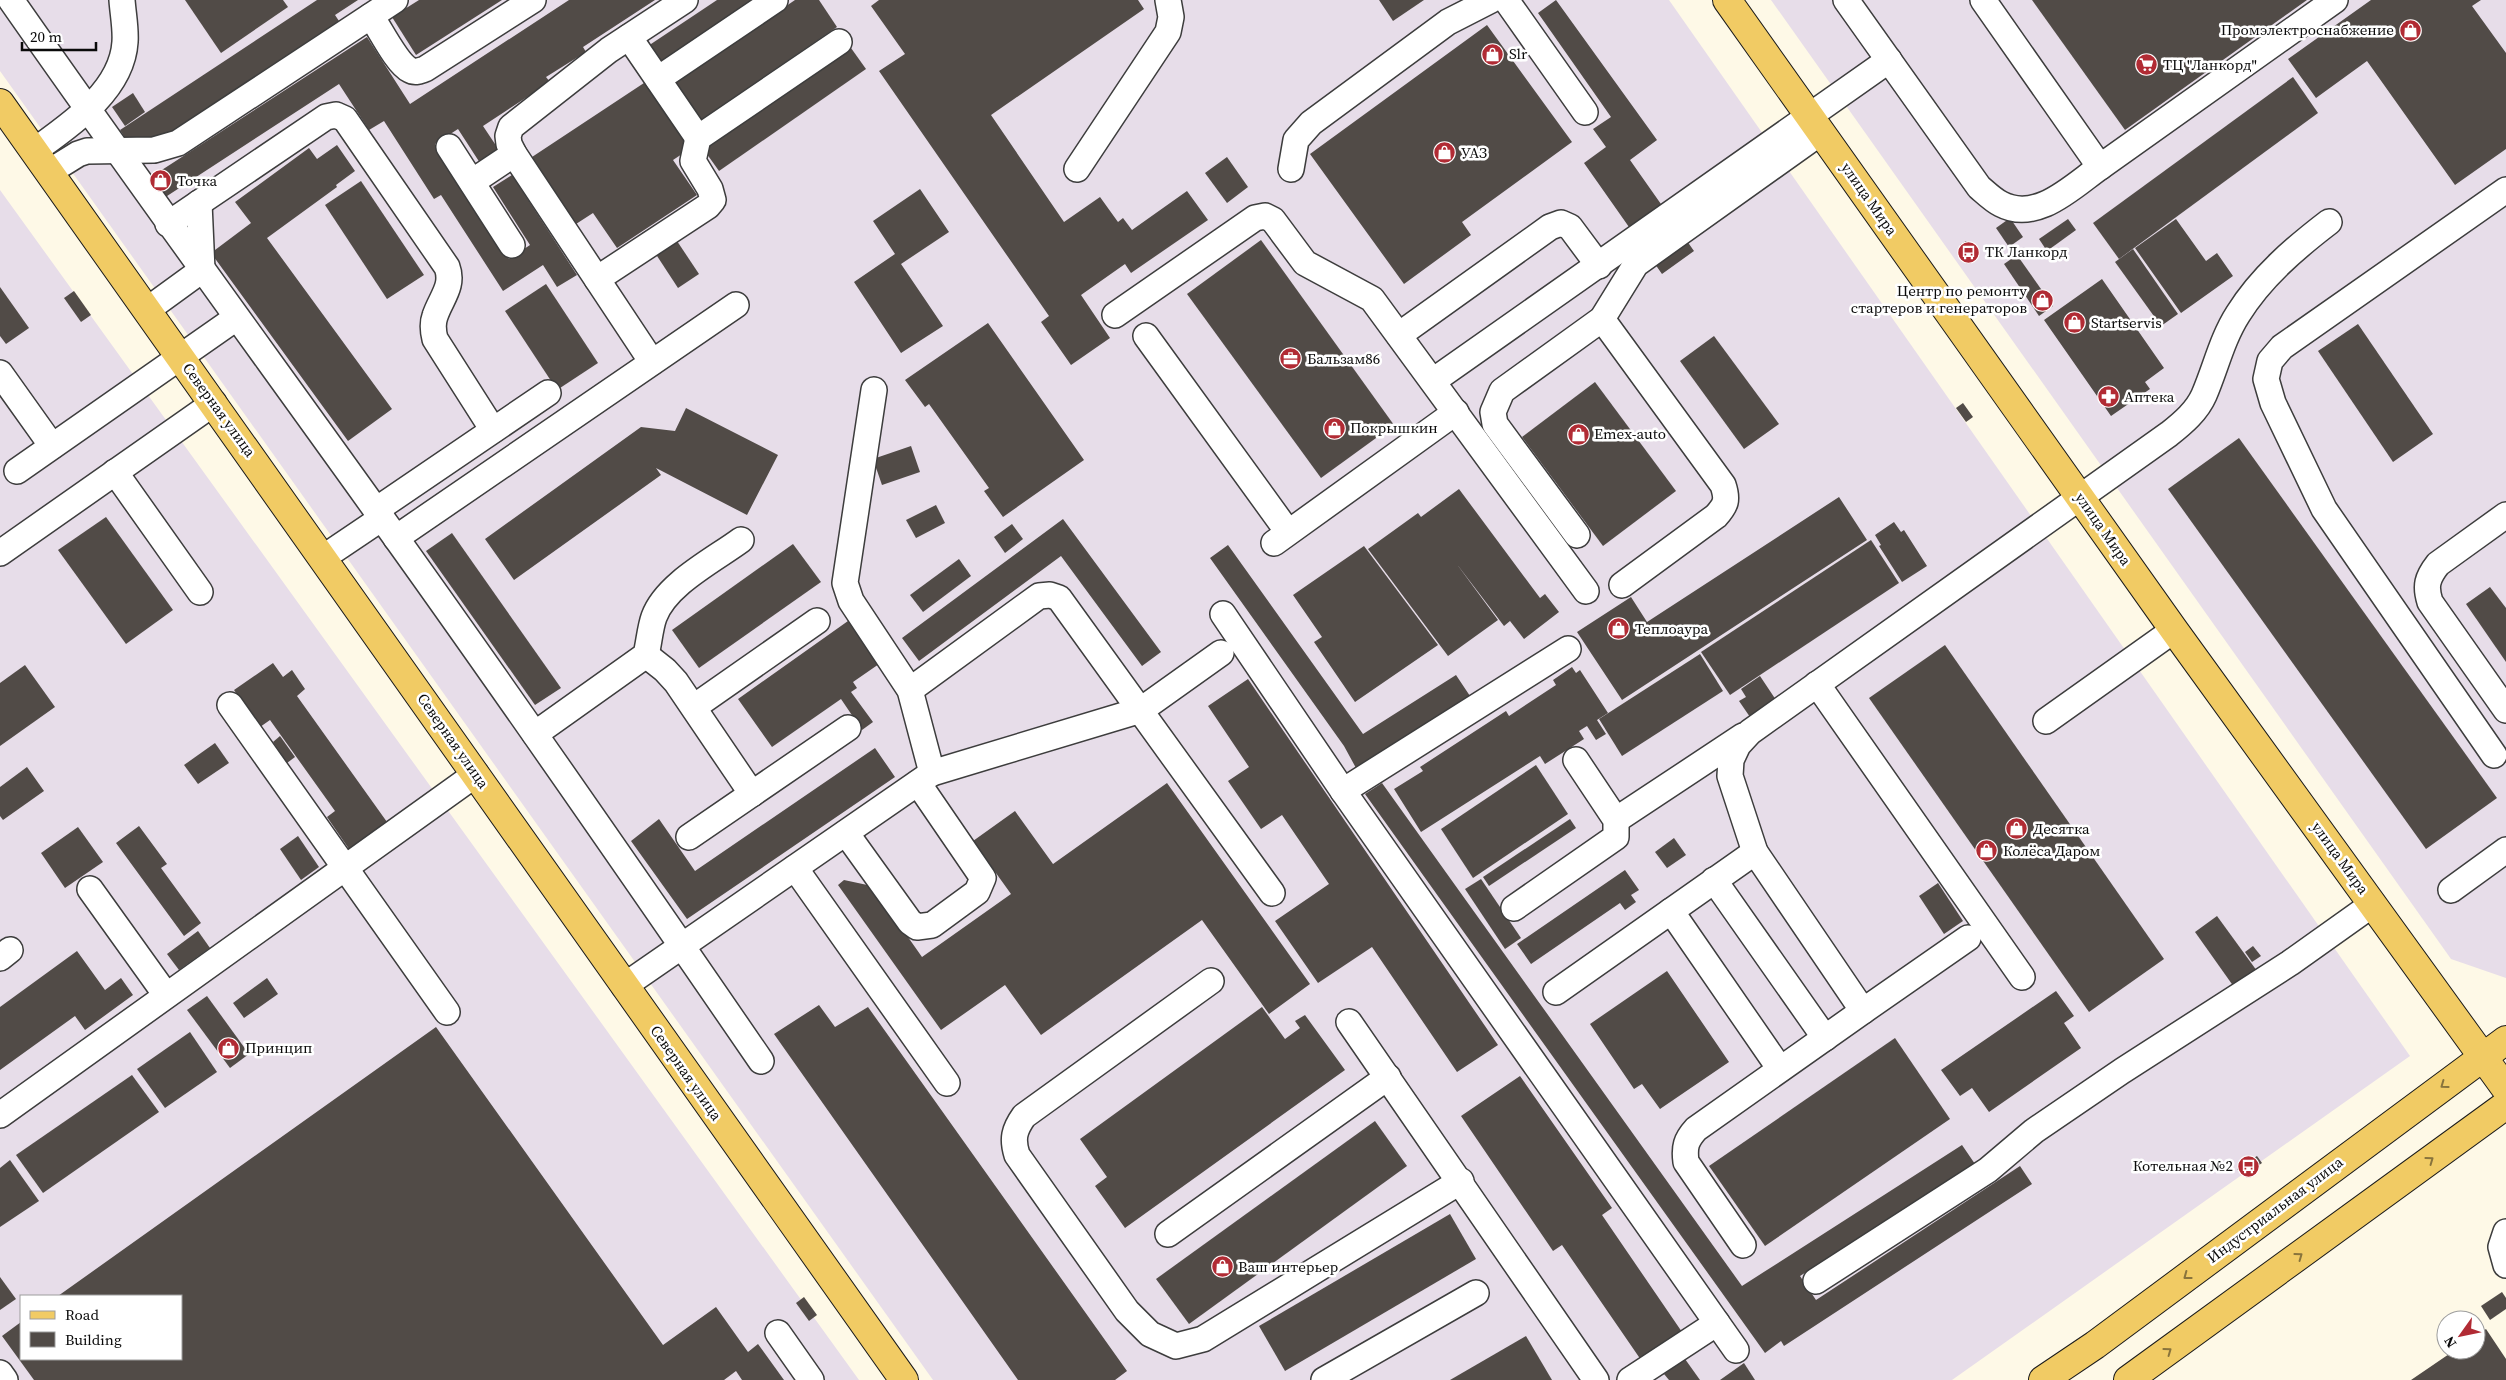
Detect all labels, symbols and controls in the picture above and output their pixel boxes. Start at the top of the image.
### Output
shop icon: Промэлектроснабжение [2398,18,2422,42]
place label: Промэлектроснабжение [2221,19,2394,40]
scale bar [22,20,96,52]
text: 20 m [30,26,62,47]
shop icon: Slr [1481,42,1505,66]
place label: Slr [1509,43,1528,64]
supermarket icon: ТЦ "Ланкорд" [2135,53,2159,77]
place label: ТЦ "Ланкорд" [2163,54,2257,75]
shop icon: УАЗ [1433,141,1457,165]
place label: УАЗ [1461,142,1487,163]
street label: улица Мира [1836,158,1903,240]
shop icon: Точка [149,169,173,193]
place label: Точка [177,170,217,191]
bus stop icon: ТК Ланкорд [1957,240,1981,264]
place label: ТК Ланкорд [1985,241,2068,262]
place label: Центр по ремонту стартеров и генераторов [1851,280,2027,318]
shop icon: Центр по ремонту стартеров и генераторов [2031,288,2055,312]
shop icon: Startservis [2063,311,2087,335]
place label: Startservis [2091,312,2162,333]
office icon: Бальзам86 [1279,347,1303,371]
place label: Бальзам86 [1307,348,1380,369]
street label: Северная улица [178,358,261,461]
pharmacy icon: Аптека [2096,385,2120,409]
place label: Аптека [2124,386,2175,407]
shop icon: Покрышкин [1322,416,1346,440]
place label: Покрышкин [1350,417,1438,438]
shop icon: Emex-auto [1566,422,1590,446]
place label: Emex-auto [1594,423,1666,444]
street label: улица Мира [2070,488,2137,570]
shop icon: Теплоаура [1607,617,1631,641]
place label: Теплоаура [1635,618,1709,639]
street label: Северная улица [413,689,494,793]
shop icon: Десятка [2005,817,2029,841]
street label: улица Мира [2307,817,2374,899]
place label: Десятка [2033,818,2090,839]
shop icon: Колёса Даром [1975,839,1999,863]
place label: Колёса Даром [2003,840,2100,861]
street label: Северная улица [646,1021,727,1125]
shop icon: Принцип [217,1036,241,1060]
place label: Принцип [245,1037,313,1058]
one-way arrow [2441,1079,2450,1087]
street label: Индустриальная улица [2202,1151,2347,1268]
bus stop icon: Котельная №2 [2237,1154,2261,1178]
place label: Котельная №2 [2133,1155,2233,1176]
one-way arrow [2424,1157,2434,1166]
one-way arrow [2293,1253,2302,1261]
shop icon: Ваш интерьер [1210,1255,1234,1279]
place label: Ваш интерьер [1238,1256,1339,1277]
one-way arrow [2183,1270,2193,1279]
legend [20,1295,182,1360]
text: Road [65,1304,99,1325]
north arrow [2436,1310,2486,1360]
text: Building [65,1329,122,1350]
text: N [2439,1332,2461,1352]
one-way arrow [2162,1348,2172,1357]

